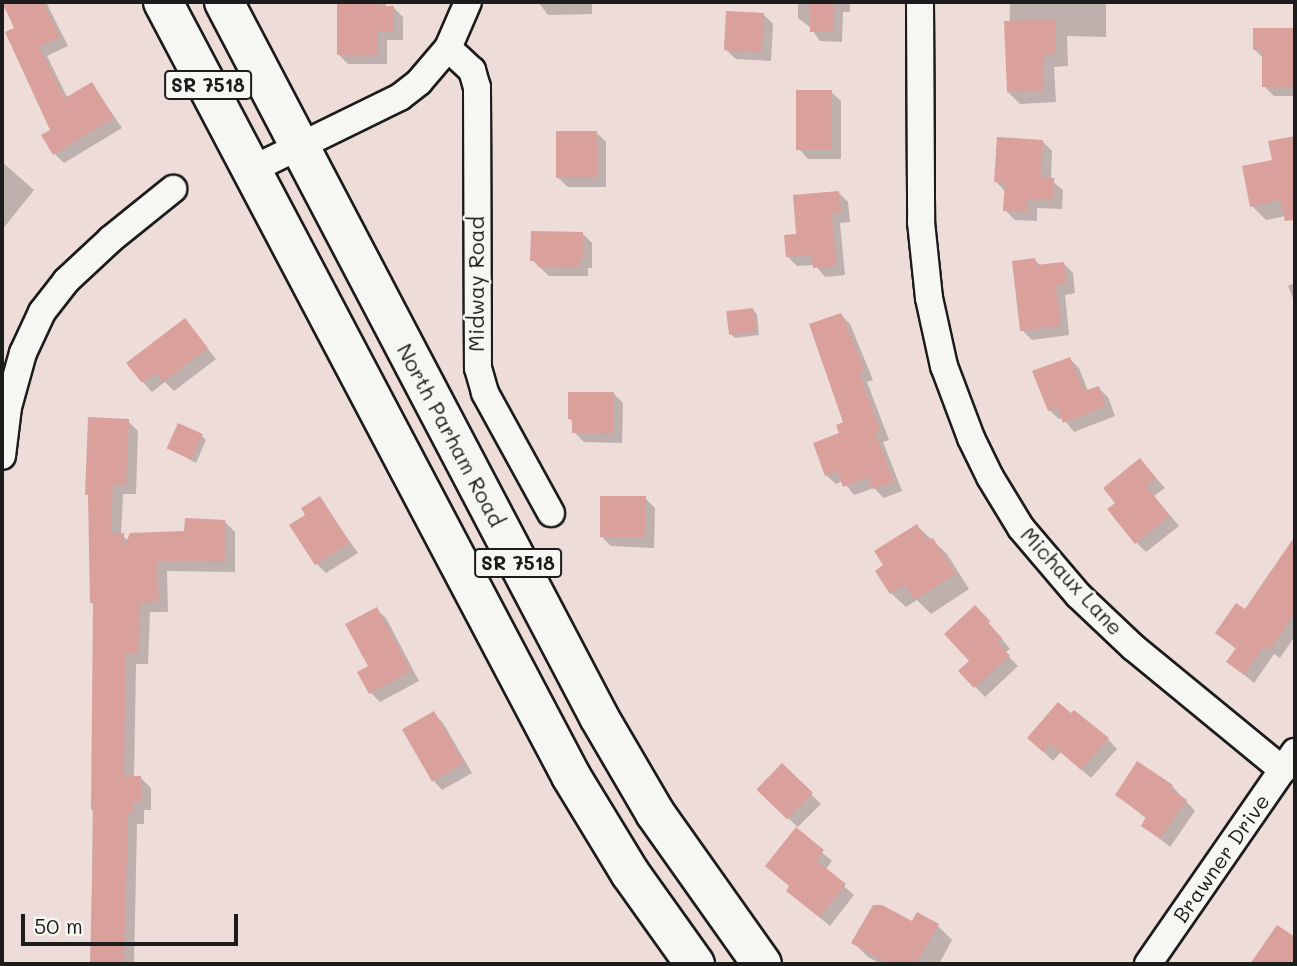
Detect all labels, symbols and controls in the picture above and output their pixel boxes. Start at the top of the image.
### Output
road number: SR 7518 [162,69,254,100]
street label: Midway Road [463,216,489,352]
street label: North Parham Road [392,339,510,531]
street label: Michaux Lane [1016,522,1128,640]
road number: SR 7518 [472,548,564,578]
street label: Brawner Drive [1168,789,1274,927]
scale bar [24,900,242,944]
text: 50 m [34,912,83,939]

